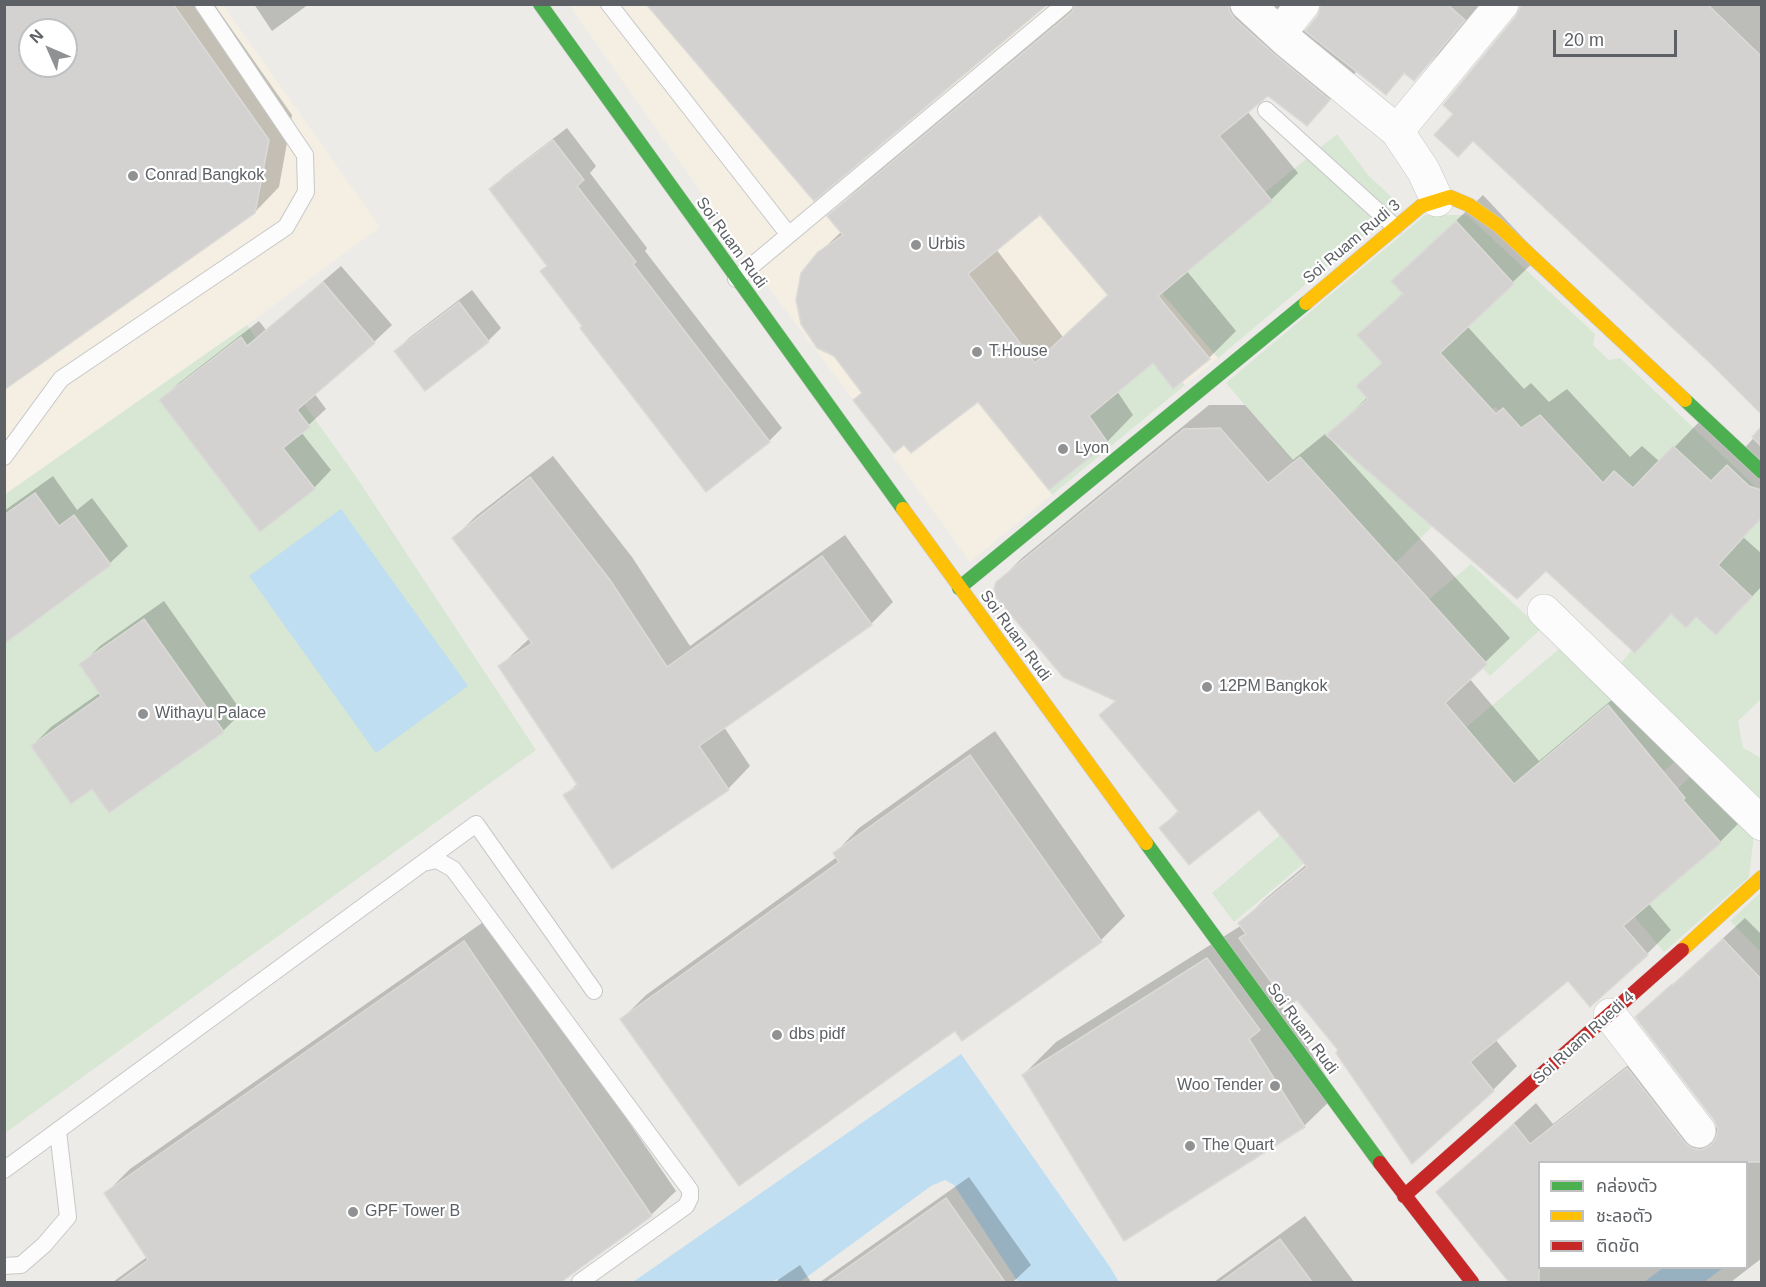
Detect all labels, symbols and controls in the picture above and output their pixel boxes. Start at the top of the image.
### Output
north arrow [18,18,78,78]
scale bar [1556,18,1680,56]
text: N [26,26,46,46]
text: 20 m [1564,30,1604,50]
place label: Conrad Bangkok [145,166,264,186]
marker: Conrad Bangkok [126,169,140,183]
street label: Soi Ruam Rudi [692,194,770,292]
street label: Soi Ruam Rudi 3 [1300,196,1404,288]
place label: Urbis [928,235,965,255]
marker: Urbis [909,238,923,252]
place label: T.House [989,342,1048,362]
marker: T.House [970,345,984,359]
place label: Lyon [1075,439,1109,459]
marker: Lyon [1056,442,1070,456]
street label: Soi Ruam Rudi [976,587,1054,685]
place label: 12PM Bangkok [1219,677,1328,697]
marker: 12PM Bangkok [1200,680,1214,694]
place label: Withayu Palace [155,704,266,724]
marker: Withayu Palace [136,707,150,721]
street label: Soi Ruam Rudi [1263,980,1341,1078]
street label: Soi Ruam Ruedi 4 [1529,987,1639,1089]
place label: dbs pidf [789,1025,845,1045]
marker: dbs pidf [770,1028,784,1042]
place label: Woo Tender [1177,1076,1263,1096]
marker: Woo Tender [1268,1079,1282,1093]
place label: The Quart [1202,1136,1274,1156]
marker: The Quart [1183,1139,1197,1153]
legend [1538,1161,1748,1269]
text: คล่องตัว [1596,1176,1658,1196]
place label: GPF Tower B [365,1202,460,1222]
marker: GPF Tower B [346,1205,360,1219]
text: ชะลอตัว [1596,1206,1653,1226]
text: ติดขัด [1596,1236,1639,1256]

